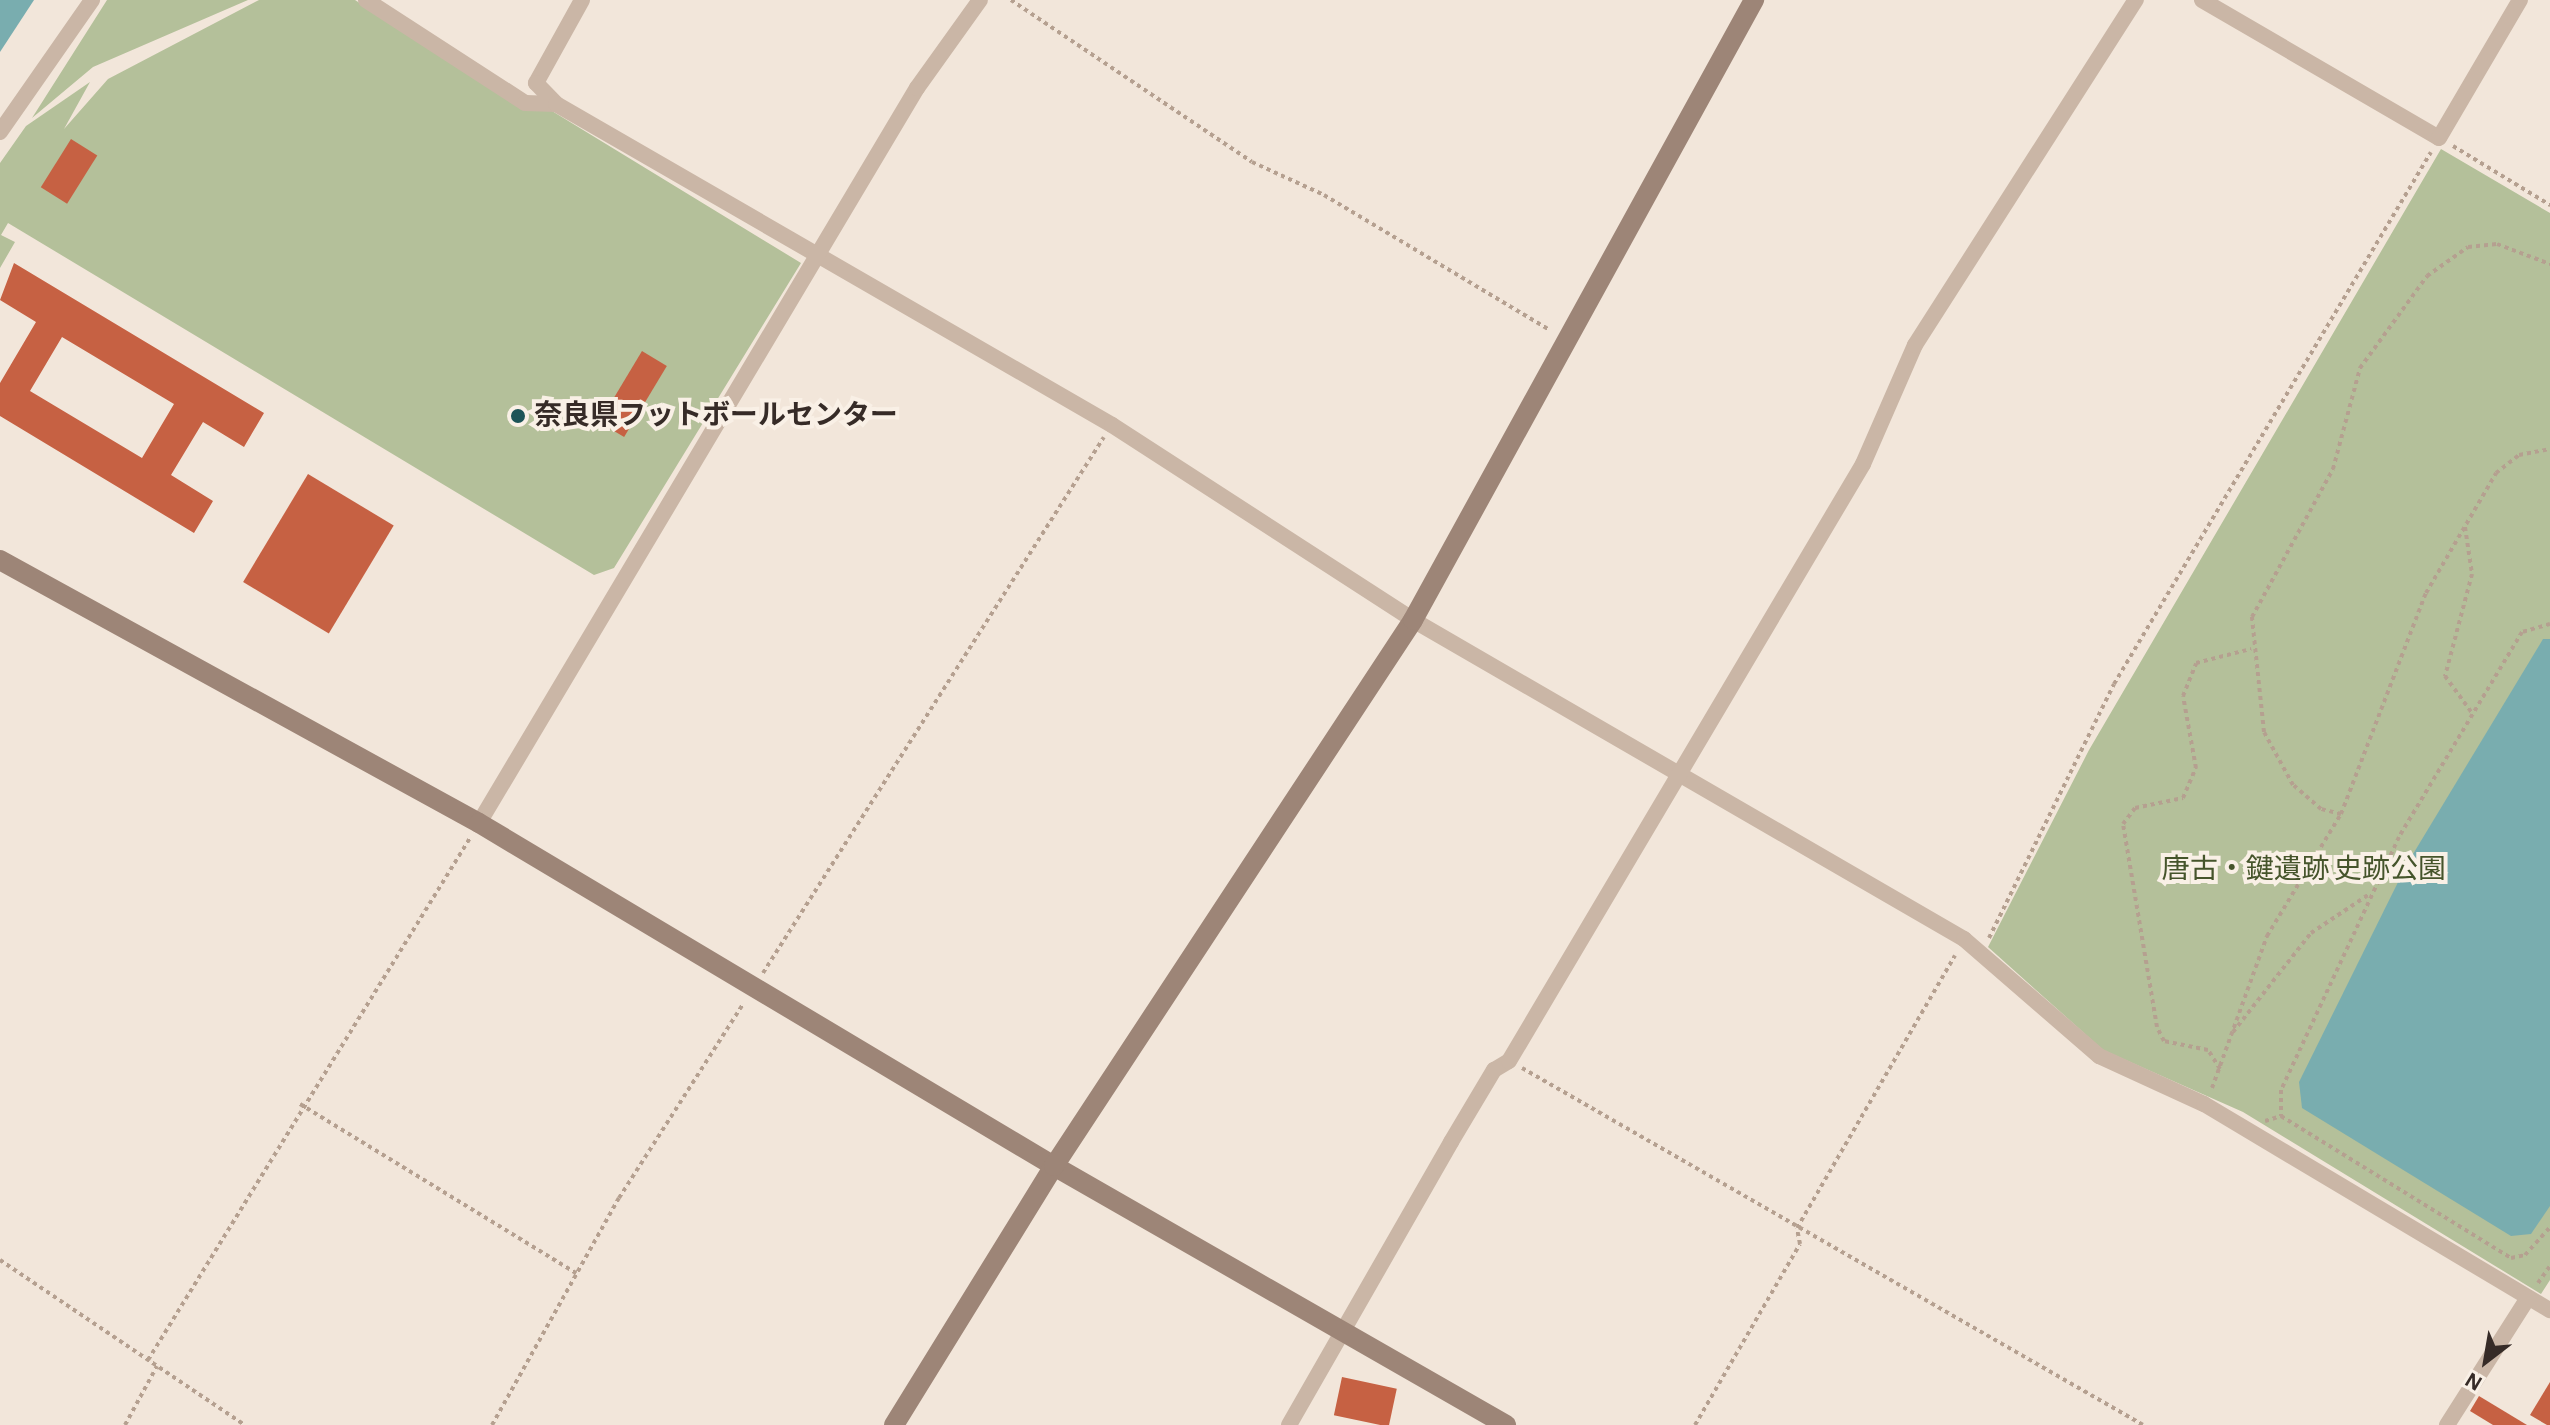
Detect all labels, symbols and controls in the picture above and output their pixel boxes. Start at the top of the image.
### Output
place label: 奈良県フットボールセンター [534,399,898,433]
marker: 奈良県フットボールセンター [509,407,527,425]
park label: 唐古・鍵遺跡 史跡公園 [2162,853,2446,887]
north arrow [2446,1321,2526,1401]
text: N [2461,1368,2486,1395]

